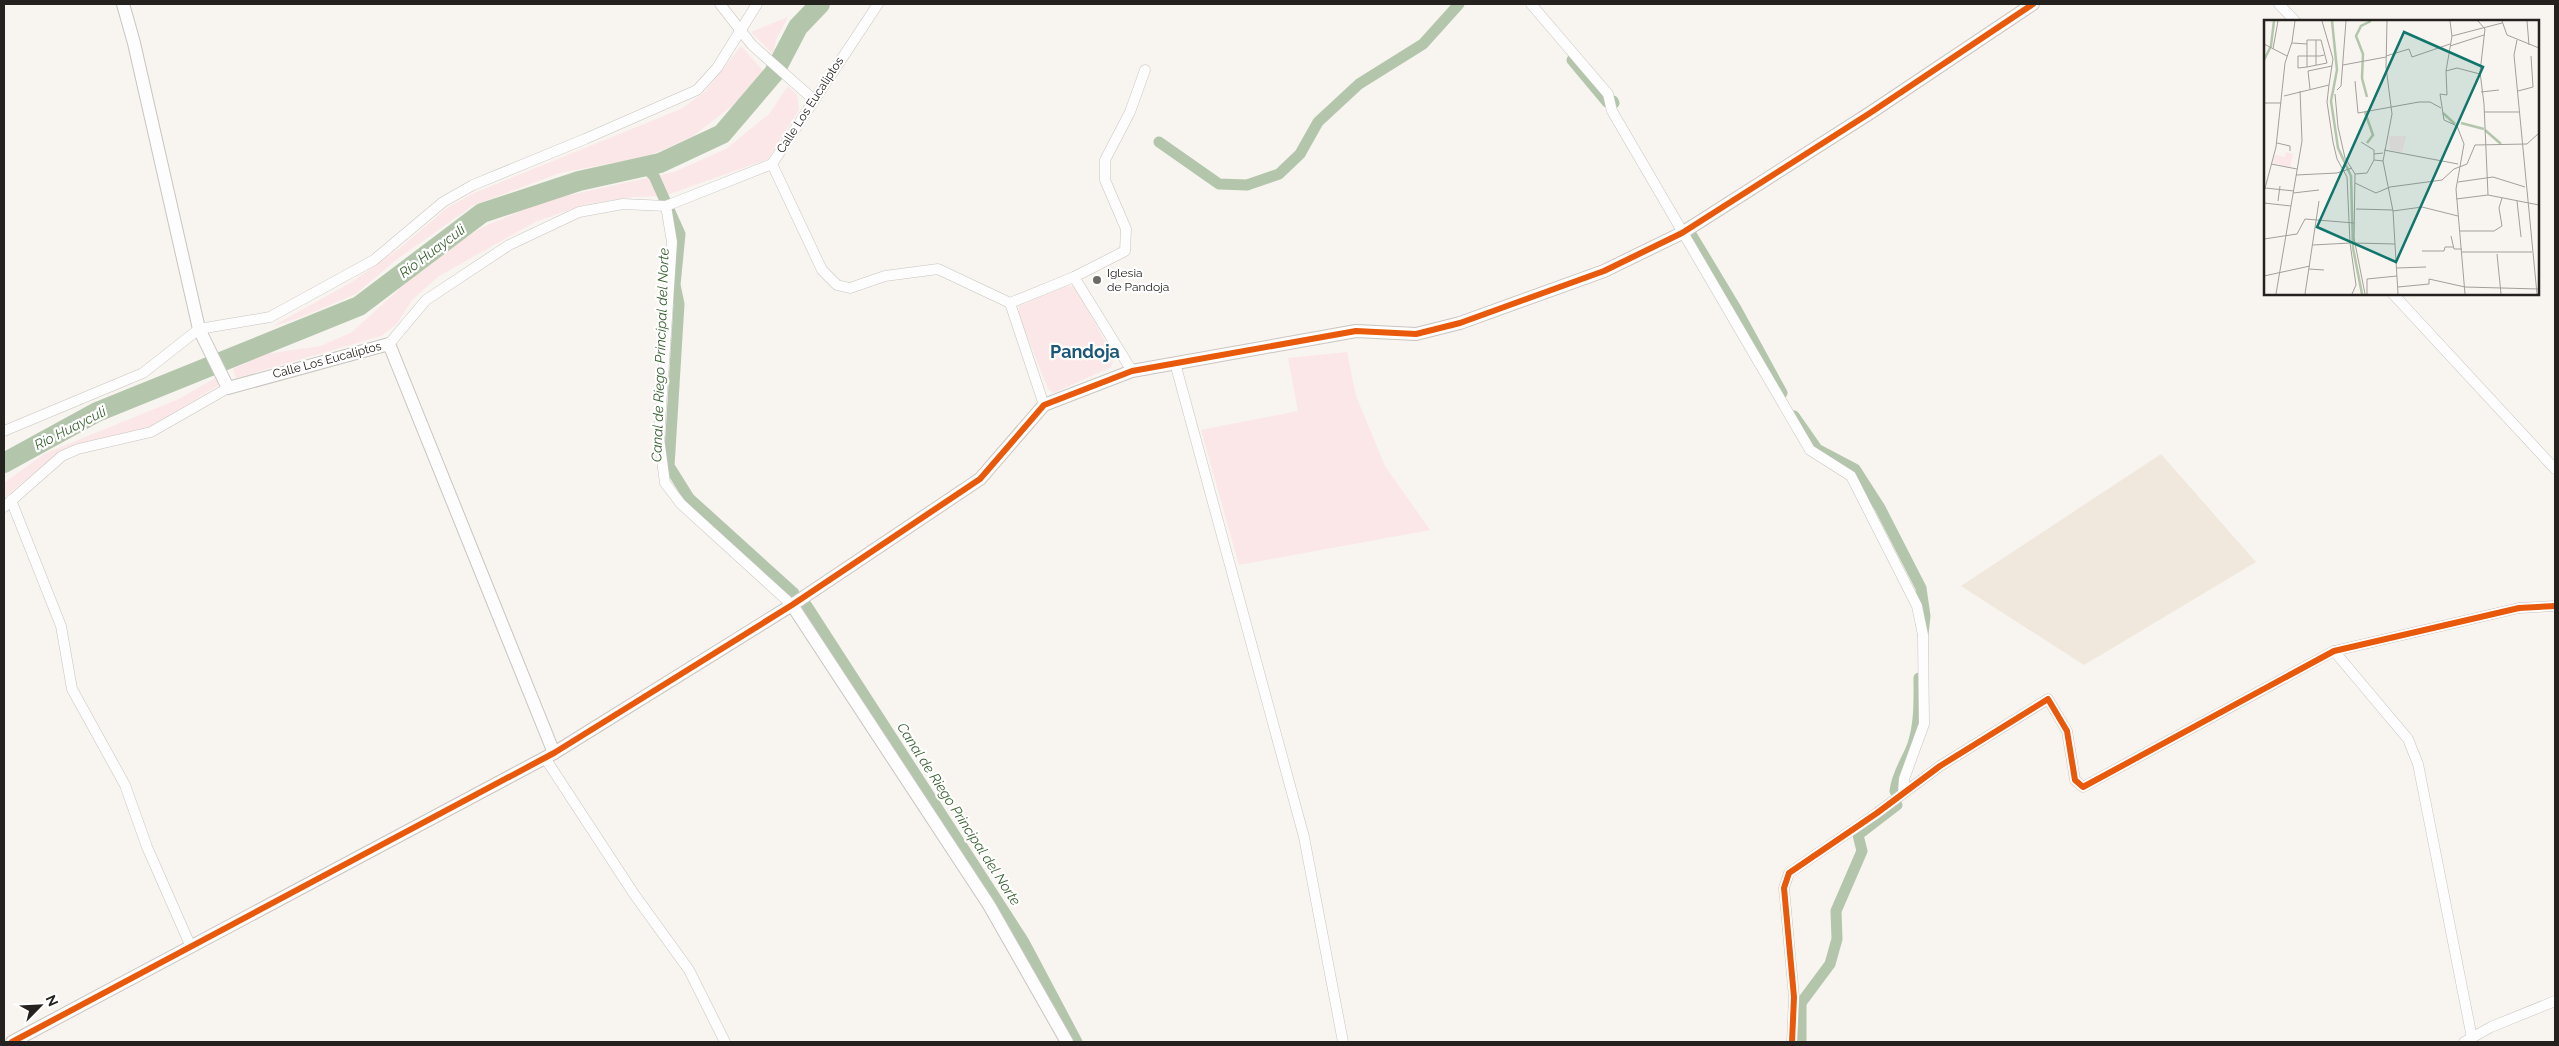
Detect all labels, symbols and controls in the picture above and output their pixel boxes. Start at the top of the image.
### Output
inset map [2264,20,2539,295]
street label: Calle Los Eucaliptos [774,54,846,156]
water label: Río Huayculi [396,220,469,281]
water label: Canal de Riego Principal del Norte [648,247,672,462]
place label: Iglesia de Pandoja [1107,266,1169,294]
marker: Iglesia de Pandoja [1091,274,1103,286]
street label: Calle Los Eucaliptos [271,339,383,381]
district label: Pandoja [1050,341,1120,362]
water label: Río Huayculi [32,403,109,453]
water label: Canal de Riego Principal del Norte [894,720,1024,909]
north arrow [15,981,65,1031]
text: N [42,993,61,1009]

